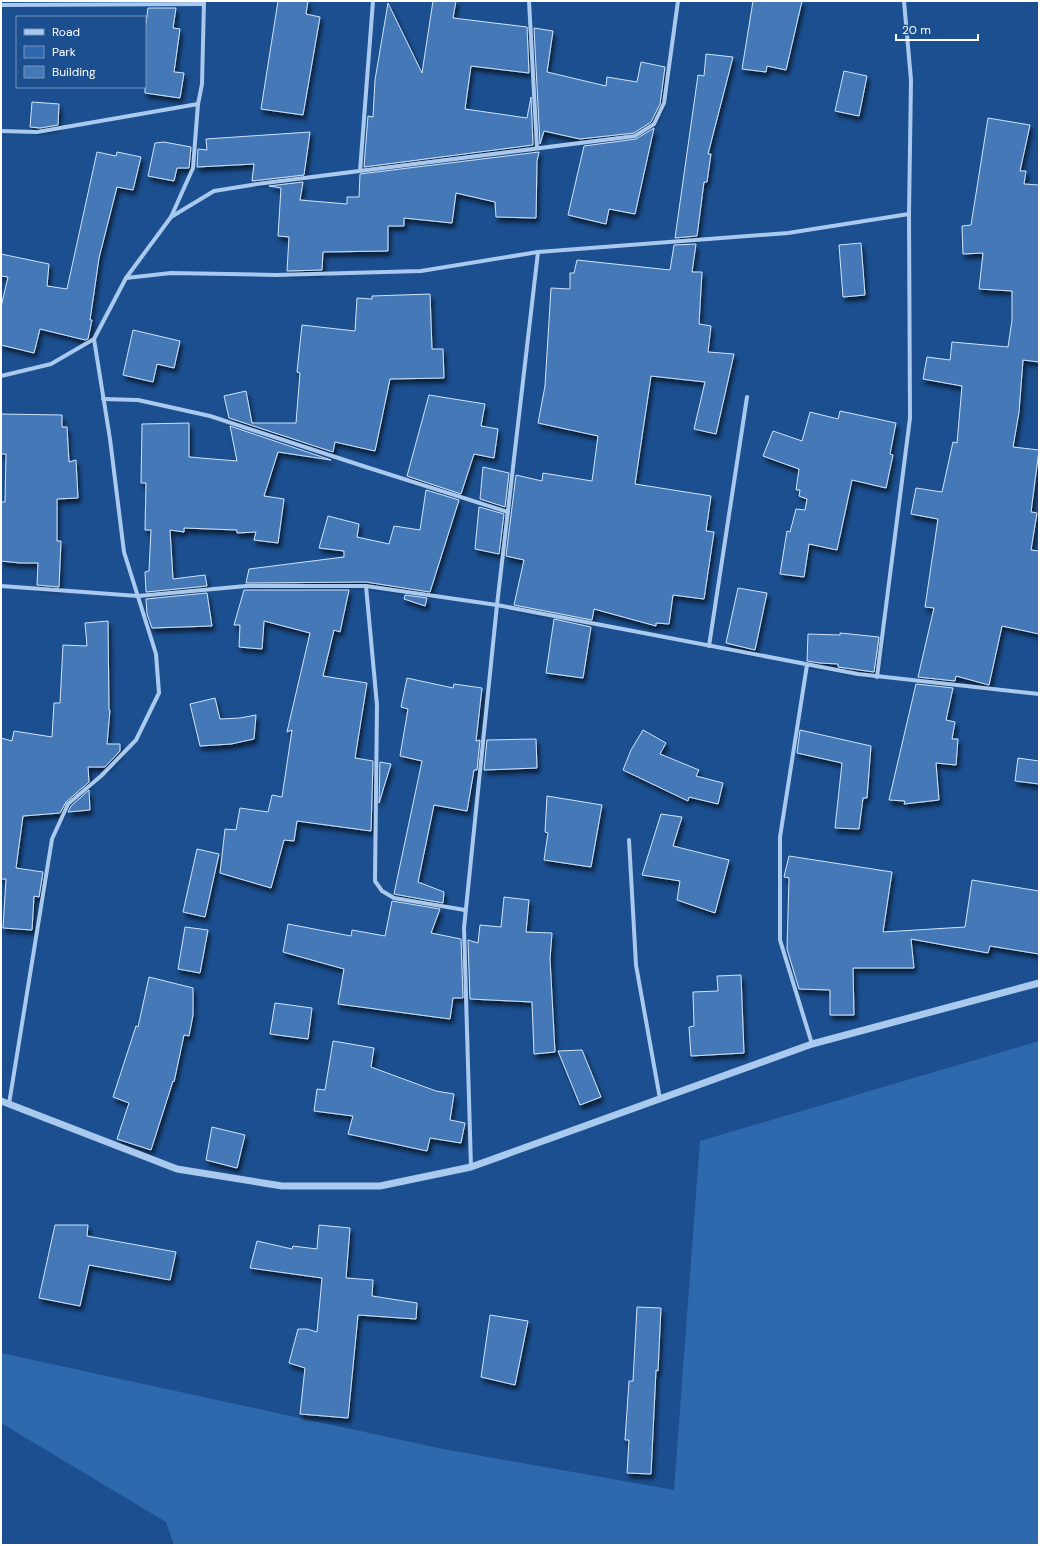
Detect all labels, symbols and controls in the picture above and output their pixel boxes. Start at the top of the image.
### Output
legend [16,16,146,88]
scale bar [896,16,978,42]
text: 20 m [902,22,931,38]
text: Road [52,24,80,40]
text: Park [52,44,76,60]
text: Building [52,64,96,80]

